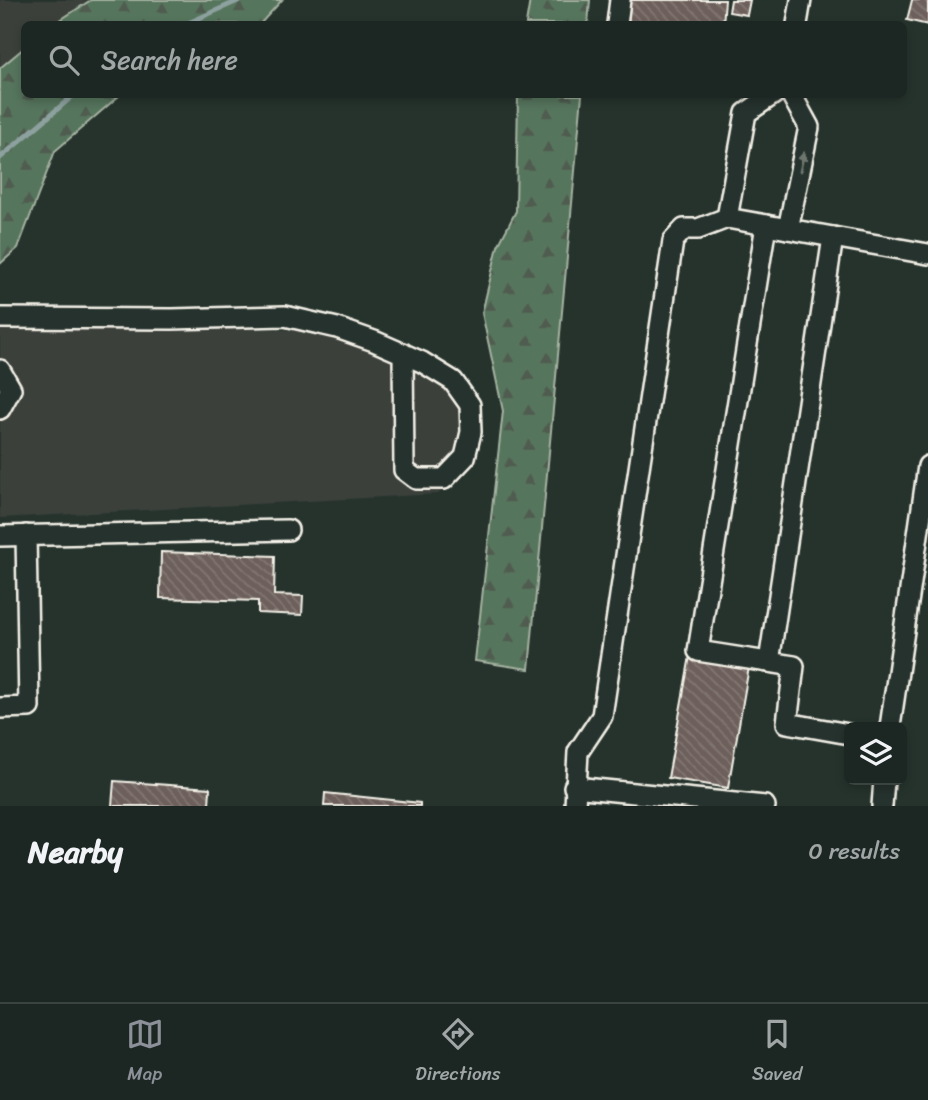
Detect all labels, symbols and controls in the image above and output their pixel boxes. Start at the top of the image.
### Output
search box [21,21,907,98]
text: Search here [101,37,238,83]
icon: search [45,41,83,79]
one-way arrow [797,151,808,173]
map controls [844,722,907,785]
button: layers [844,722,907,785]
text: Nearby [28,825,123,879]
text: 0 results [808,831,900,872]
tab: Map [126,1015,164,1090]
tab: Directions [415,1015,501,1090]
tab: Saved [752,1015,802,1090]

